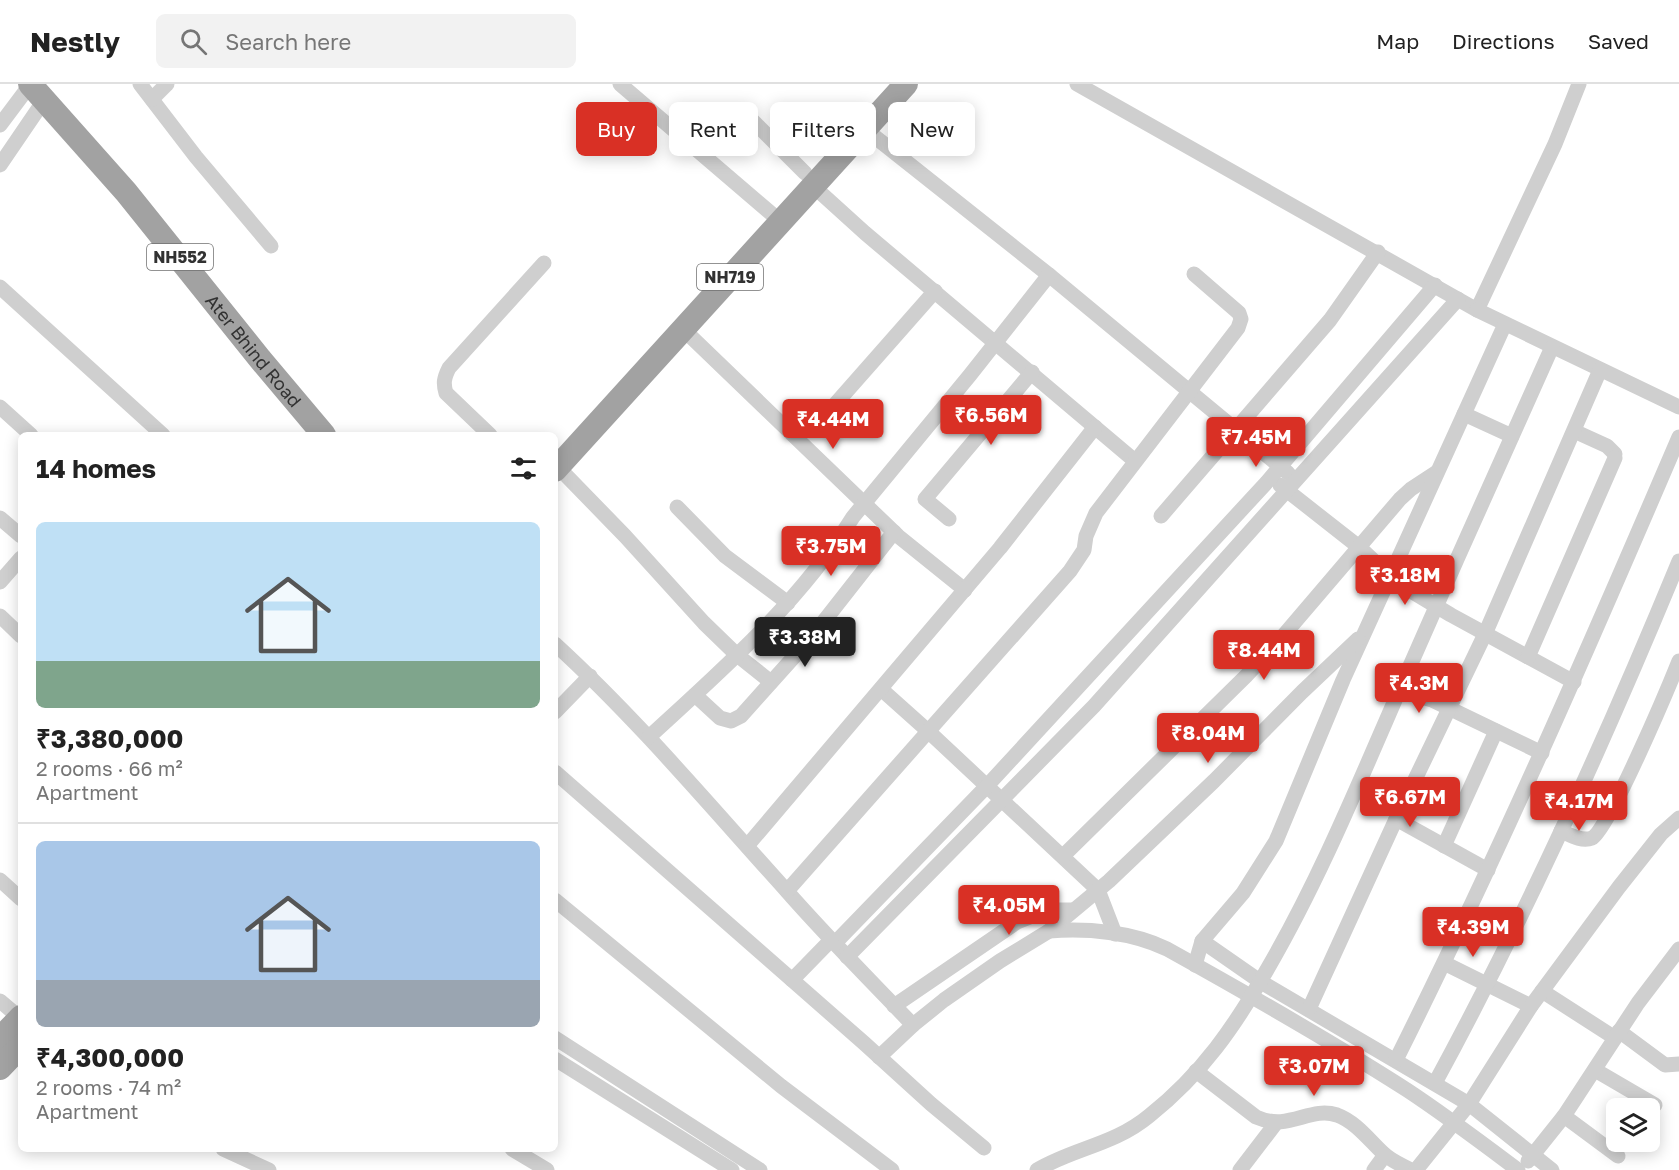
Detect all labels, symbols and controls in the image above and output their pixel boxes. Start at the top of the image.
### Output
search box [156,14,576,68]
text: Nestly [30,25,120,58]
icon: search [177,25,210,58]
text: Search here [225,28,351,55]
text: Map [1376,28,1419,54]
text: Directions [1452,28,1555,54]
text: Saved [1588,28,1649,54]
chip: Buy [576,102,657,156]
chip: Rent [669,102,758,156]
chip: Filters [770,102,876,156]
chip: New [888,102,975,156]
road number: NH552 [147,244,213,270]
road number: NH719 [697,264,763,290]
street label: Ater Bhind Road [201,290,306,411]
pin: ₹6.56M [942,395,1040,446]
pin: ₹4.44M [784,399,882,450]
text: ₹6.56M [954,402,1028,426]
text: ₹4.44M [796,406,870,430]
pin: ₹7.45M [1207,417,1305,468]
text: ₹7.45M [1220,424,1292,448]
icon: filters [507,452,540,485]
text: 14 homes [36,453,156,484]
pin: ₹3.75M [782,526,880,577]
text: ₹3.75M [796,533,866,557]
pin: ₹3.18M [1356,555,1454,606]
icon: home [234,561,342,669]
text: ₹3.18M [1370,562,1440,586]
pin: ₹3.38M [756,617,854,668]
text: ₹3.38M [769,624,841,648]
pin: ₹8.44M [1215,630,1313,681]
text: ₹8.44M [1227,637,1301,661]
pin: ₹4.3M [1377,663,1461,714]
text: ₹4.3M [1389,670,1449,694]
pin: ₹8.04M [1159,713,1257,764]
text: ₹8.04M [1171,720,1245,744]
text: ₹3,380,000 [36,723,183,754]
text: 2 rooms · 66 m² [36,756,183,780]
pin: ₹6.67M [1361,777,1459,828]
text: Apartment [36,780,139,804]
pin: ₹4.17M [1530,781,1628,832]
text: ₹6.67M [1374,784,1446,808]
text: ₹4.17M [1544,788,1614,812]
icon: home [234,880,342,988]
pin: ₹4.05M [960,885,1058,936]
text: ₹4.05M [972,892,1046,916]
pin: ₹4.39M [1424,907,1522,958]
text: ₹4.39M [1436,914,1510,938]
text: ₹4,300,000 [36,1042,184,1073]
pin: ₹3.07M [1265,1046,1363,1097]
text: ₹3.07M [1278,1053,1350,1077]
text: 2 rooms · 74 m² [36,1075,181,1099]
map controls [1606,1098,1660,1152]
button: layers [1606,1098,1660,1152]
text: Apartment [36,1099,139,1123]

